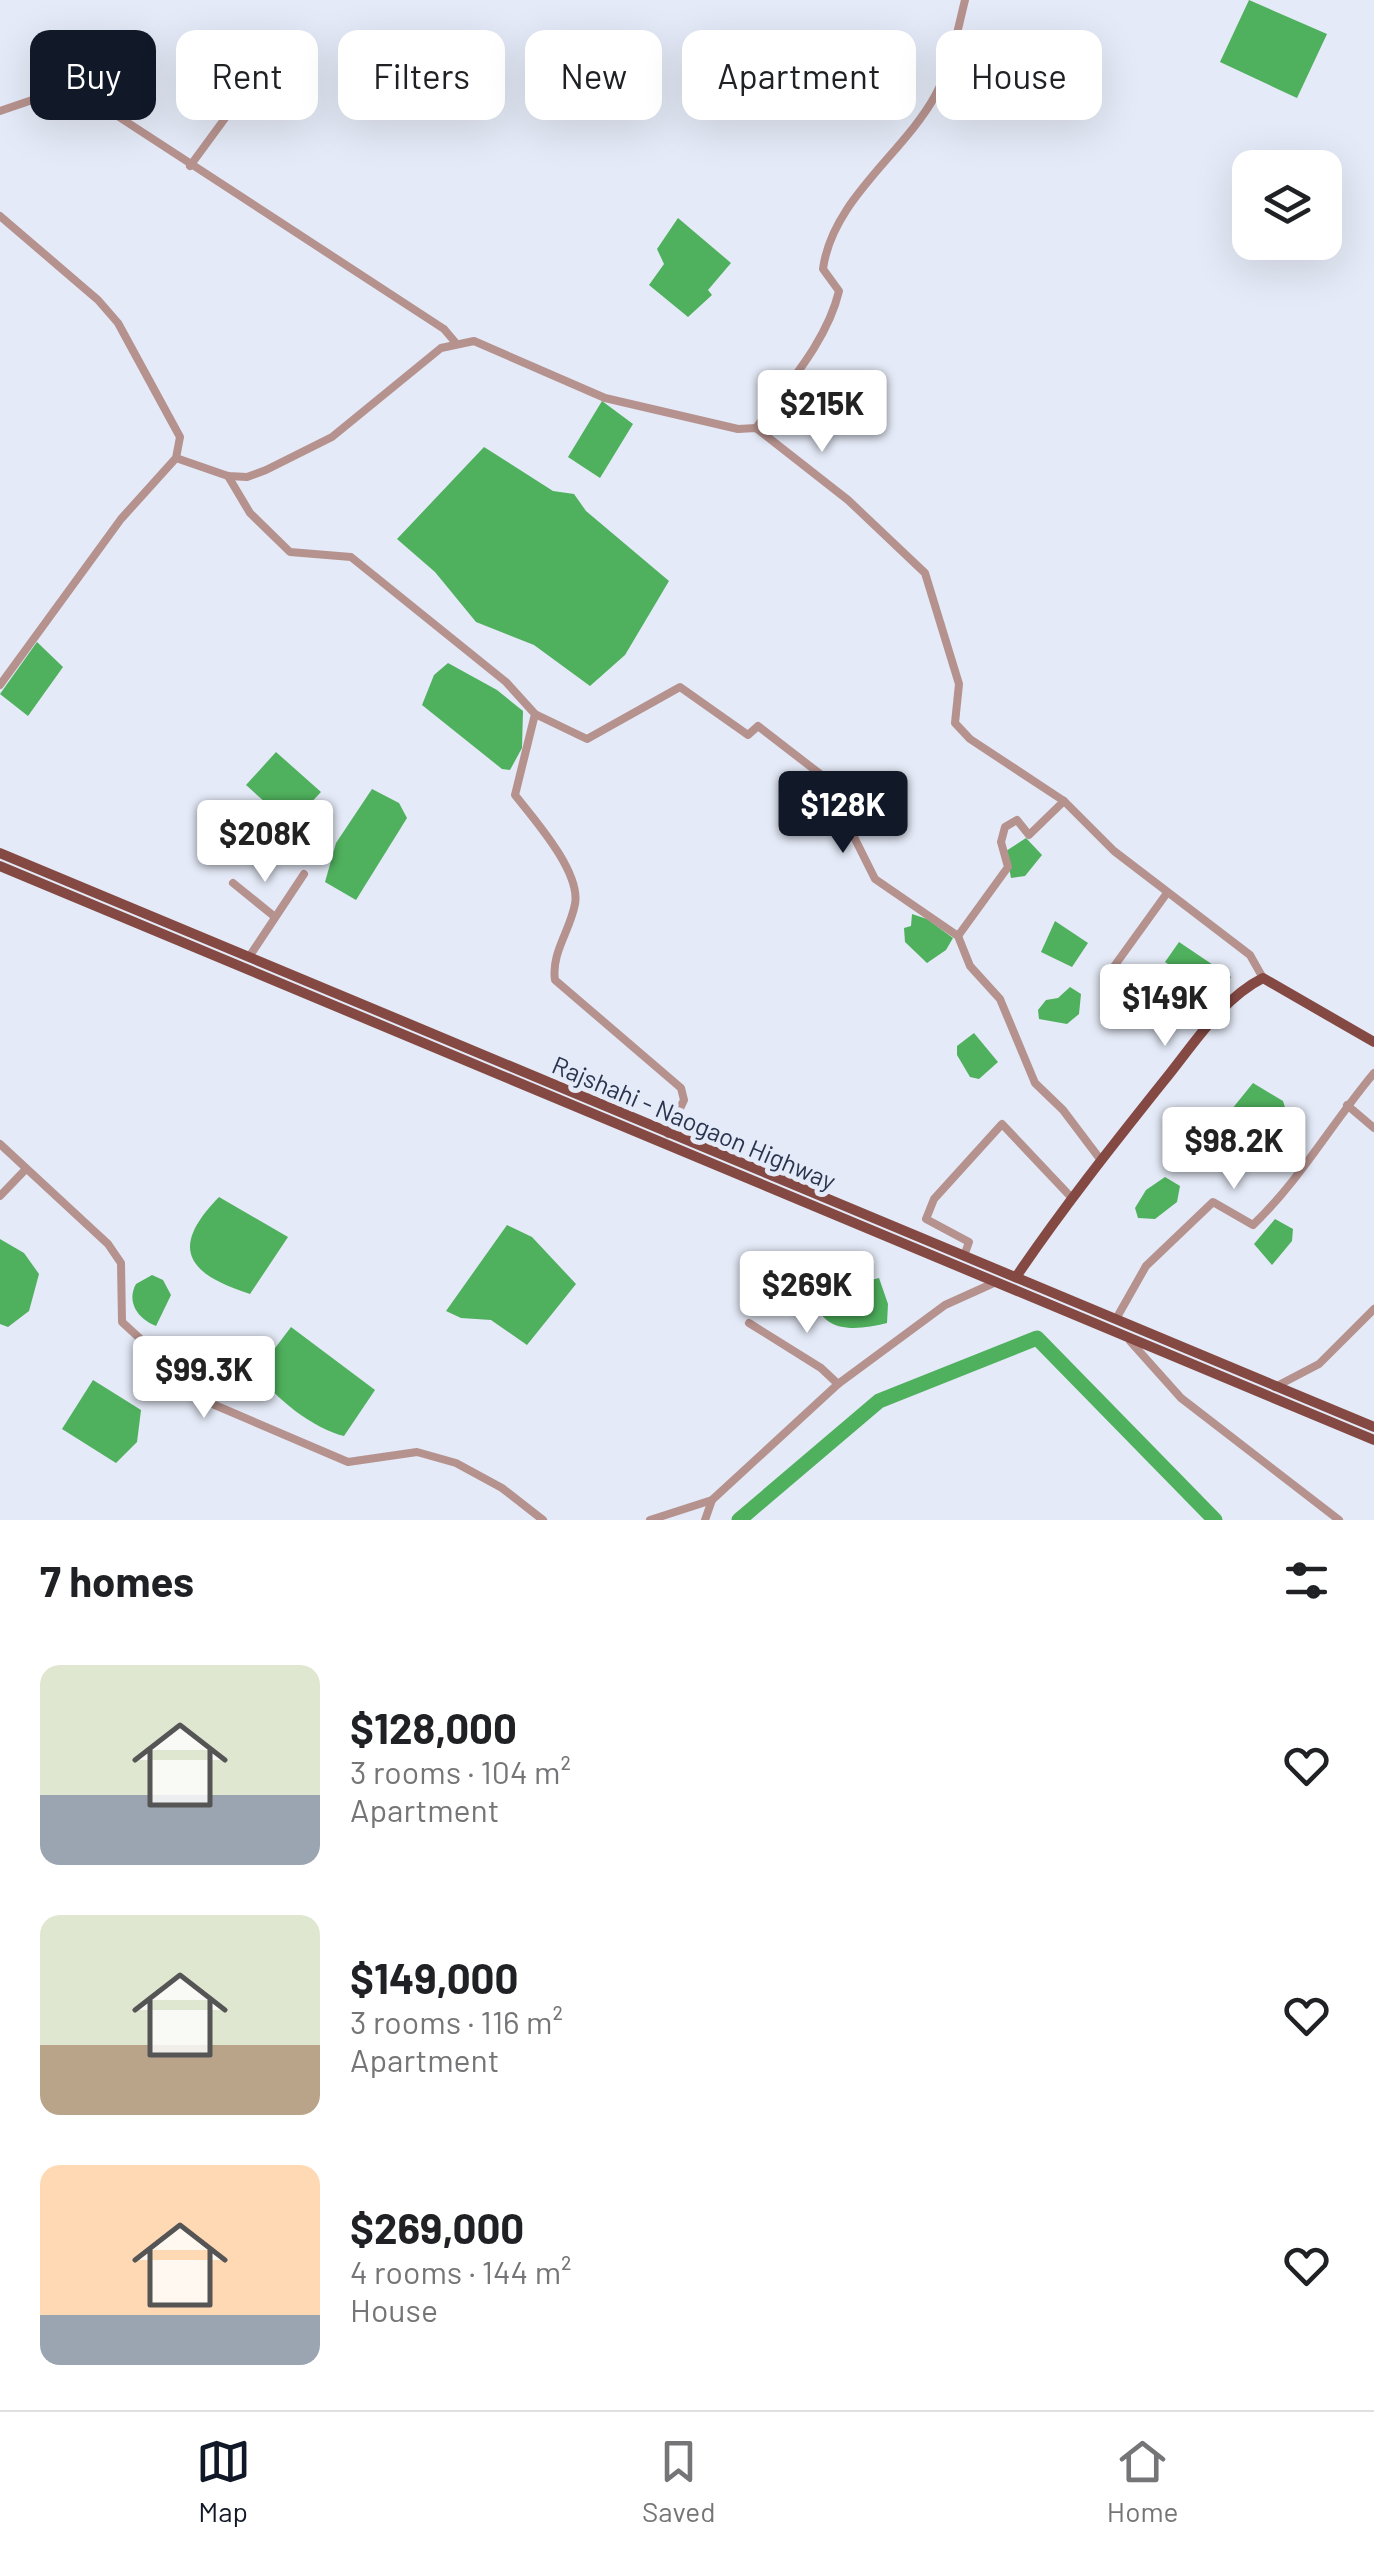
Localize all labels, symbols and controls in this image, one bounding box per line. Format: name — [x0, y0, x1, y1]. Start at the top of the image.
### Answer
chip: Buy — [30, 30, 156, 120]
chip: Rent — [176, 30, 318, 120]
chip: Filters — [338, 30, 505, 120]
chip: New — [525, 30, 662, 120]
chip: Apartment — [682, 30, 916, 120]
chip: House — [936, 30, 1102, 120]
map controls — [1232, 150, 1342, 260]
button: layers — [1232, 150, 1342, 260]
pin: $215K — [752, 370, 892, 455]
text: $215K — [780, 383, 864, 421]
pin: $128K — [773, 771, 913, 856]
text: $128K — [801, 784, 885, 822]
pin: $208K — [195, 800, 335, 885]
text: $208K — [219, 813, 311, 851]
pin: $149K — [1095, 964, 1235, 1049]
text: $149K — [1122, 977, 1208, 1015]
street label: Rajshahi - Naogaon Highway — [548, 1049, 841, 1195]
pin: $98.2K — [1153, 1107, 1315, 1192]
text: $98.2K — [1184, 1120, 1284, 1158]
pin: $269K — [737, 1251, 877, 1336]
text: $269K — [762, 1264, 852, 1302]
pin: $99.3K — [123, 1336, 285, 1421]
text: $99.3K — [155, 1349, 253, 1387]
icon: filters — [1279, 1553, 1334, 1608]
text: 7 homes — [40, 1555, 194, 1605]
text: $128,000 — [350, 1702, 517, 1752]
icon: home — [120, 1705, 240, 1825]
icon: heart — [1279, 1738, 1334, 1793]
text: 3 rooms · 104 m² — [350, 1752, 571, 1790]
text: Apartment — [350, 1790, 499, 1828]
text: $149,000 — [350, 1952, 518, 2002]
icon: home — [120, 1955, 240, 2075]
icon: heart — [1279, 1988, 1334, 2043]
text: 3 rooms · 116 m² — [350, 2002, 563, 2040]
text: Apartment — [350, 2040, 499, 2078]
text: $269,000 — [350, 2202, 524, 2252]
icon: home — [120, 2205, 240, 2325]
icon: heart — [1279, 2238, 1334, 2293]
text: 4 rooms · 144 m² — [350, 2252, 572, 2290]
text: House — [350, 2290, 438, 2328]
tab: Map — [196, 2434, 251, 2528]
tab: Saved — [642, 2434, 716, 2528]
tab: Home — [1107, 2434, 1178, 2528]

